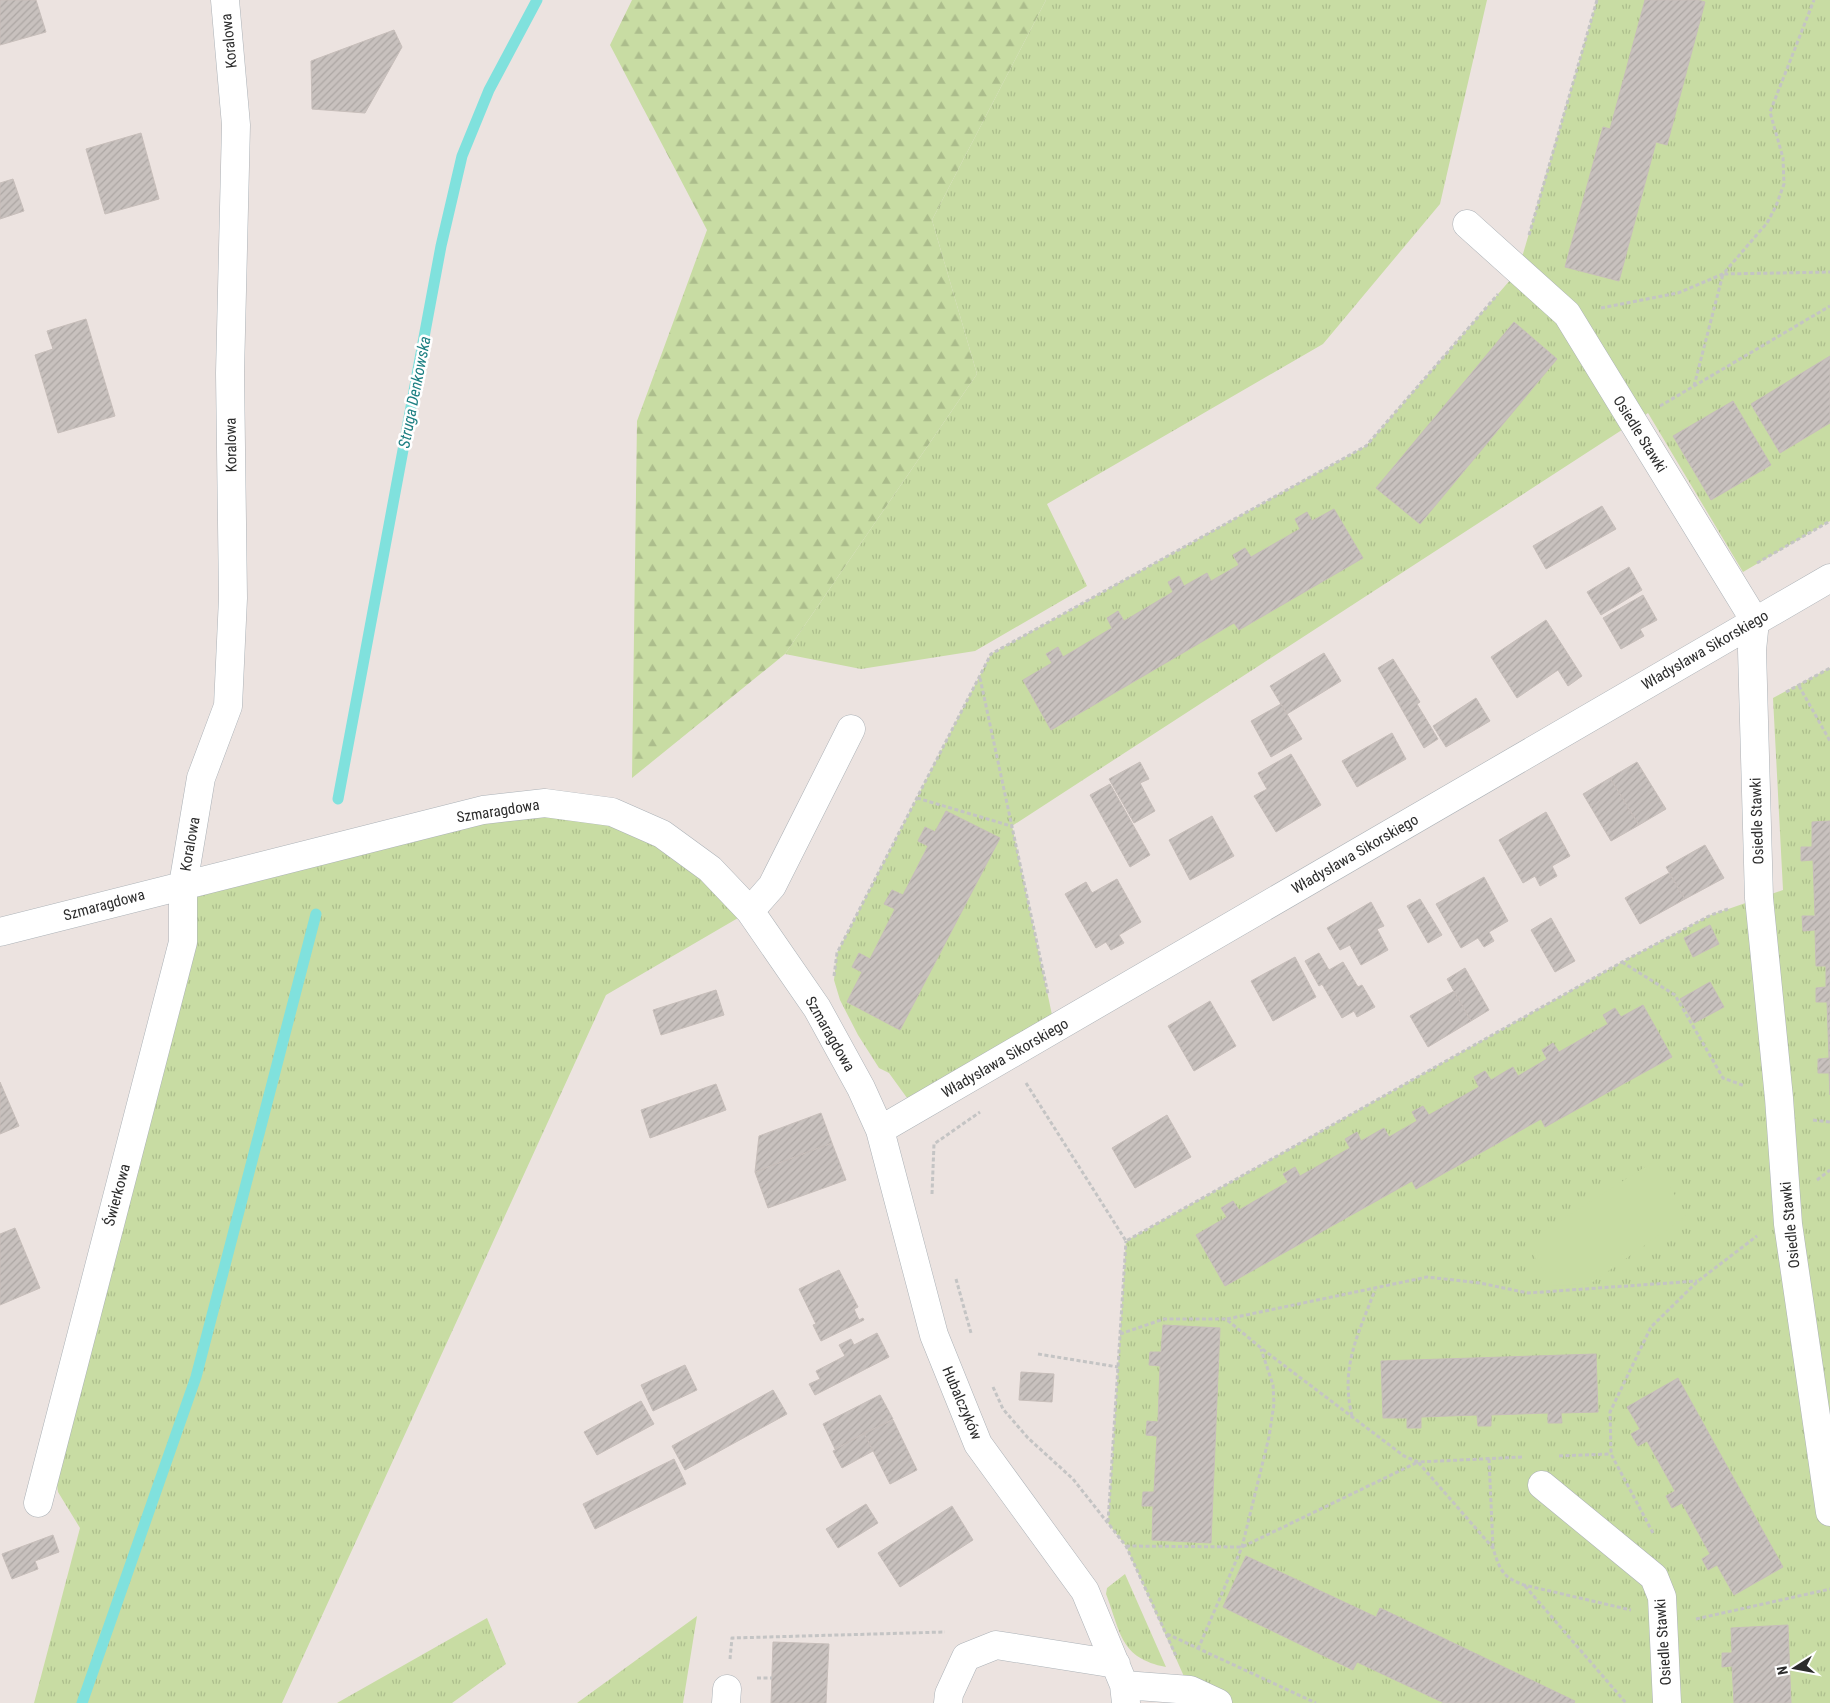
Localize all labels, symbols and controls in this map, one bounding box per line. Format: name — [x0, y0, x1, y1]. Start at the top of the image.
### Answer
street label: Koralowa — [217, 13, 241, 69]
water label: Struga Denkowska — [394, 335, 435, 450]
street label: Osiedle Stawki — [1609, 392, 1671, 476]
street label: Koralowa — [222, 417, 240, 473]
street label: Władysława Sikorskiego — [1638, 606, 1772, 694]
street label: Osiedle Stawki — [1746, 777, 1768, 865]
street label: Szmaragdowa — [455, 796, 541, 826]
street label: Władysława Sikorskiego — [1288, 810, 1422, 898]
street label: Koralowa — [176, 815, 204, 873]
street label: Szmaragdowa — [61, 885, 147, 925]
street label: Szmaragdowa — [801, 993, 859, 1075]
street label: Władysława Sikorskiego — [938, 1014, 1072, 1102]
street label: Świerkowa — [100, 1162, 134, 1228]
street label: Osiedle Stawki — [1776, 1181, 1804, 1269]
street label: Hubalczyków — [938, 1363, 986, 1443]
street label: Osiedle Stawki — [1651, 1598, 1675, 1686]
north arrow — [1770, 1643, 1820, 1693]
text: N — [1774, 1665, 1791, 1676]

